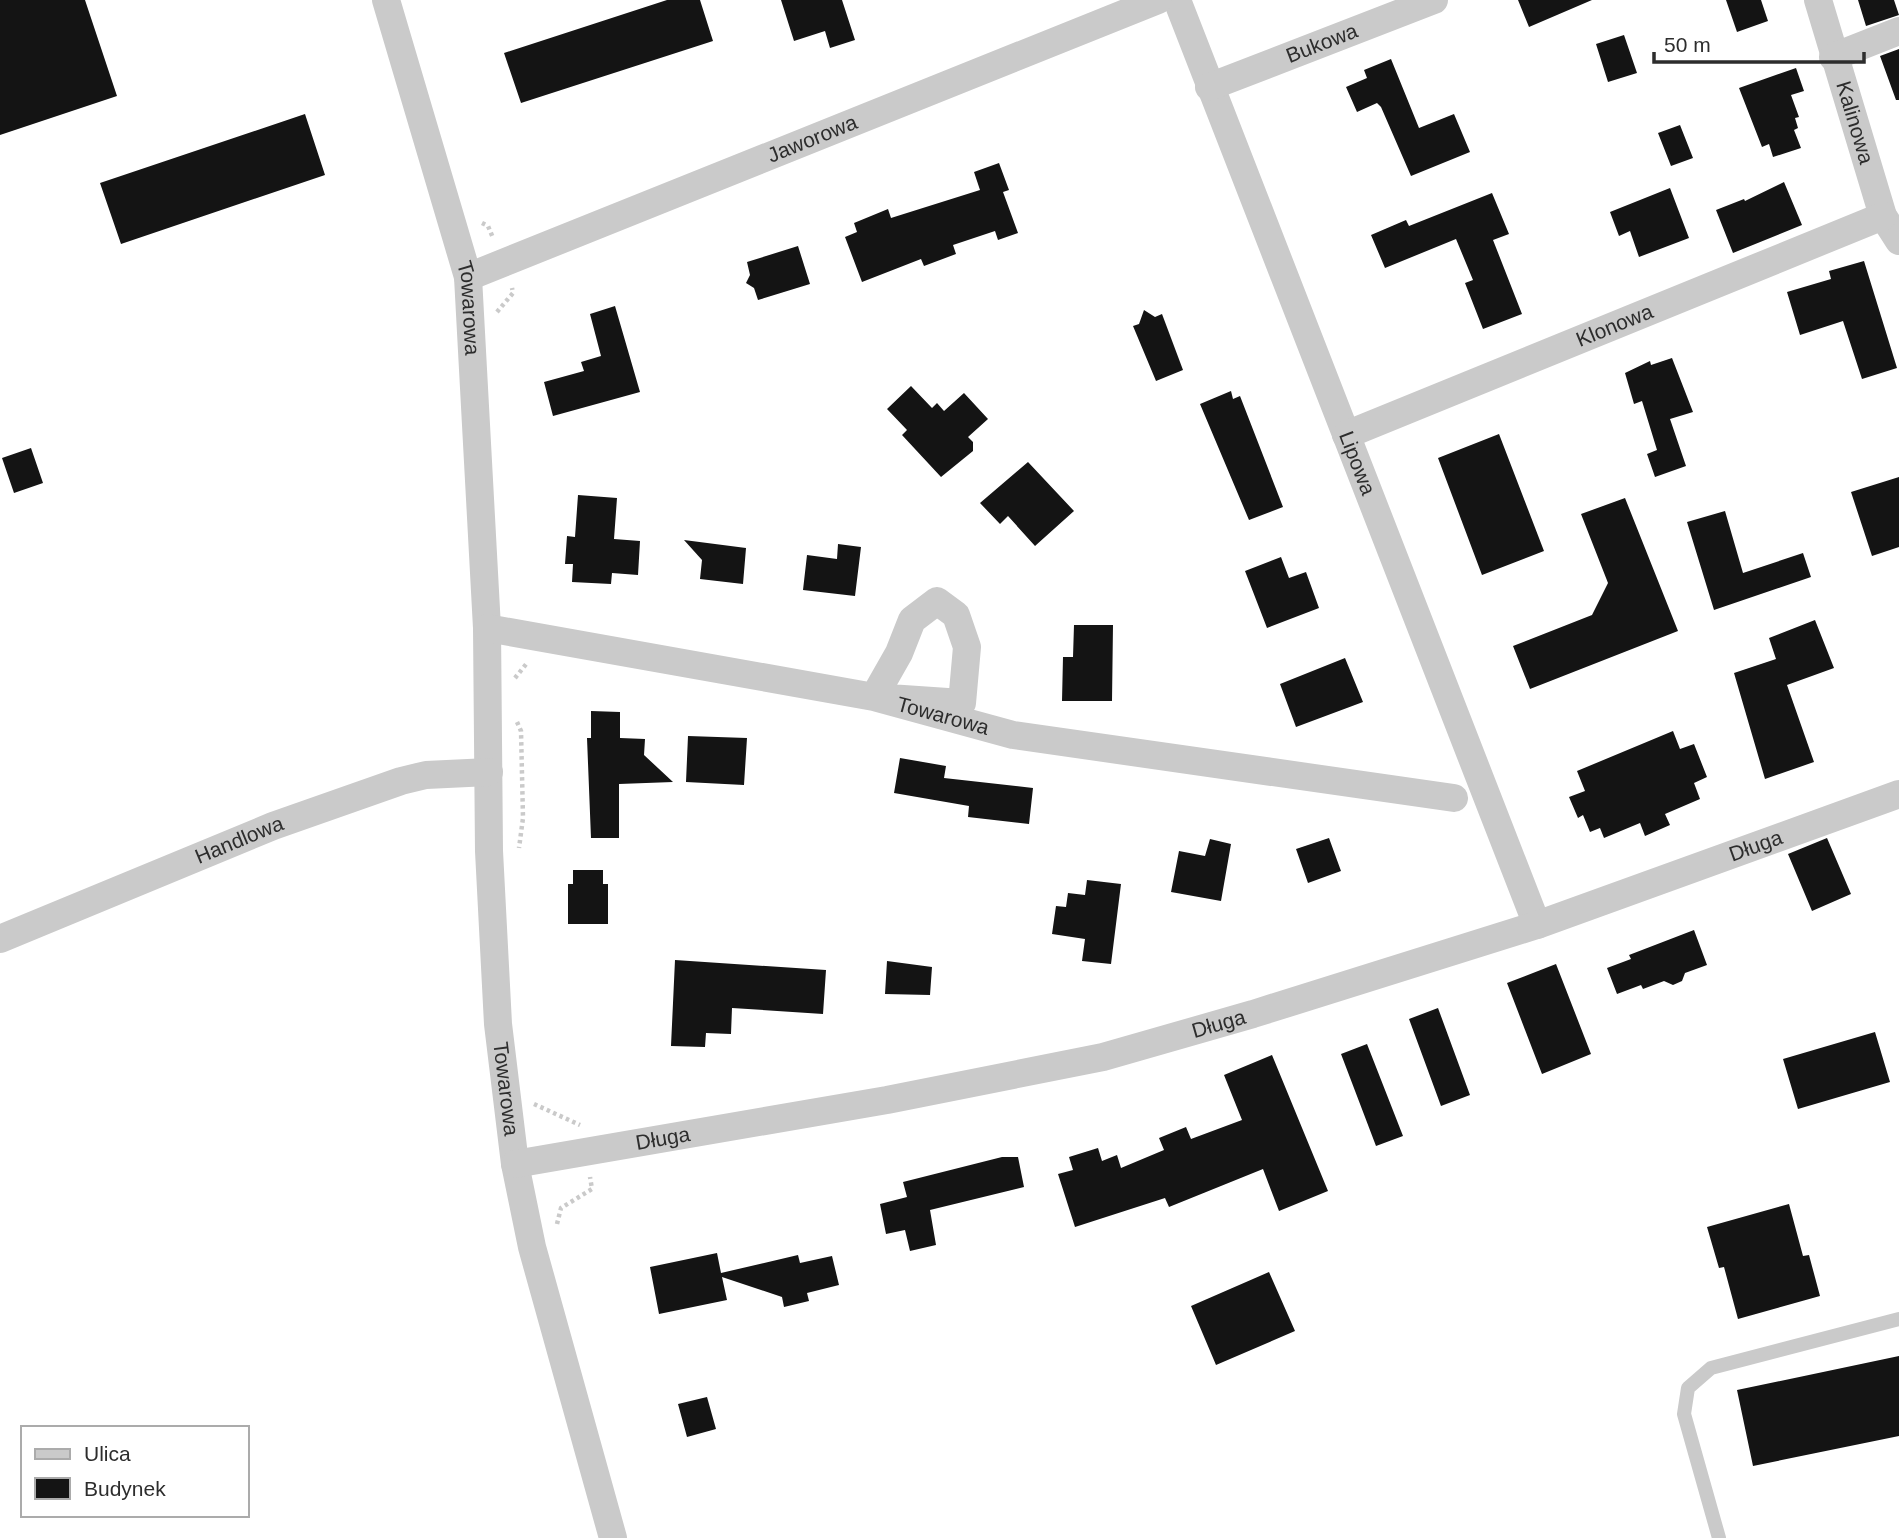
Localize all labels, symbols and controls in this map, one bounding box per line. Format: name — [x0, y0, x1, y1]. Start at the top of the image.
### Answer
street label: Bukowa — [1283, 19, 1361, 67]
scale bar — [1654, 21, 1864, 65]
text: 50 m — [1664, 33, 1711, 56]
street label: Kalinowa — [1832, 78, 1879, 167]
street label: Jaworowa — [764, 110, 861, 167]
street label: Towarowa — [453, 258, 484, 356]
street label: Klonowa — [1573, 299, 1656, 351]
street label: Lipowa — [1335, 428, 1381, 498]
street label: Towarowa — [894, 692, 992, 739]
street label: Handlowa — [192, 811, 287, 868]
street label: Długa — [1726, 825, 1786, 866]
street label: Długa — [1189, 1005, 1248, 1042]
street label: Towarowa — [489, 1040, 524, 1137]
street label: Długa — [634, 1122, 692, 1154]
legend — [21, 1426, 248, 1517]
text: Ulica — [84, 1442, 131, 1465]
text: Budynek — [84, 1477, 166, 1500]

